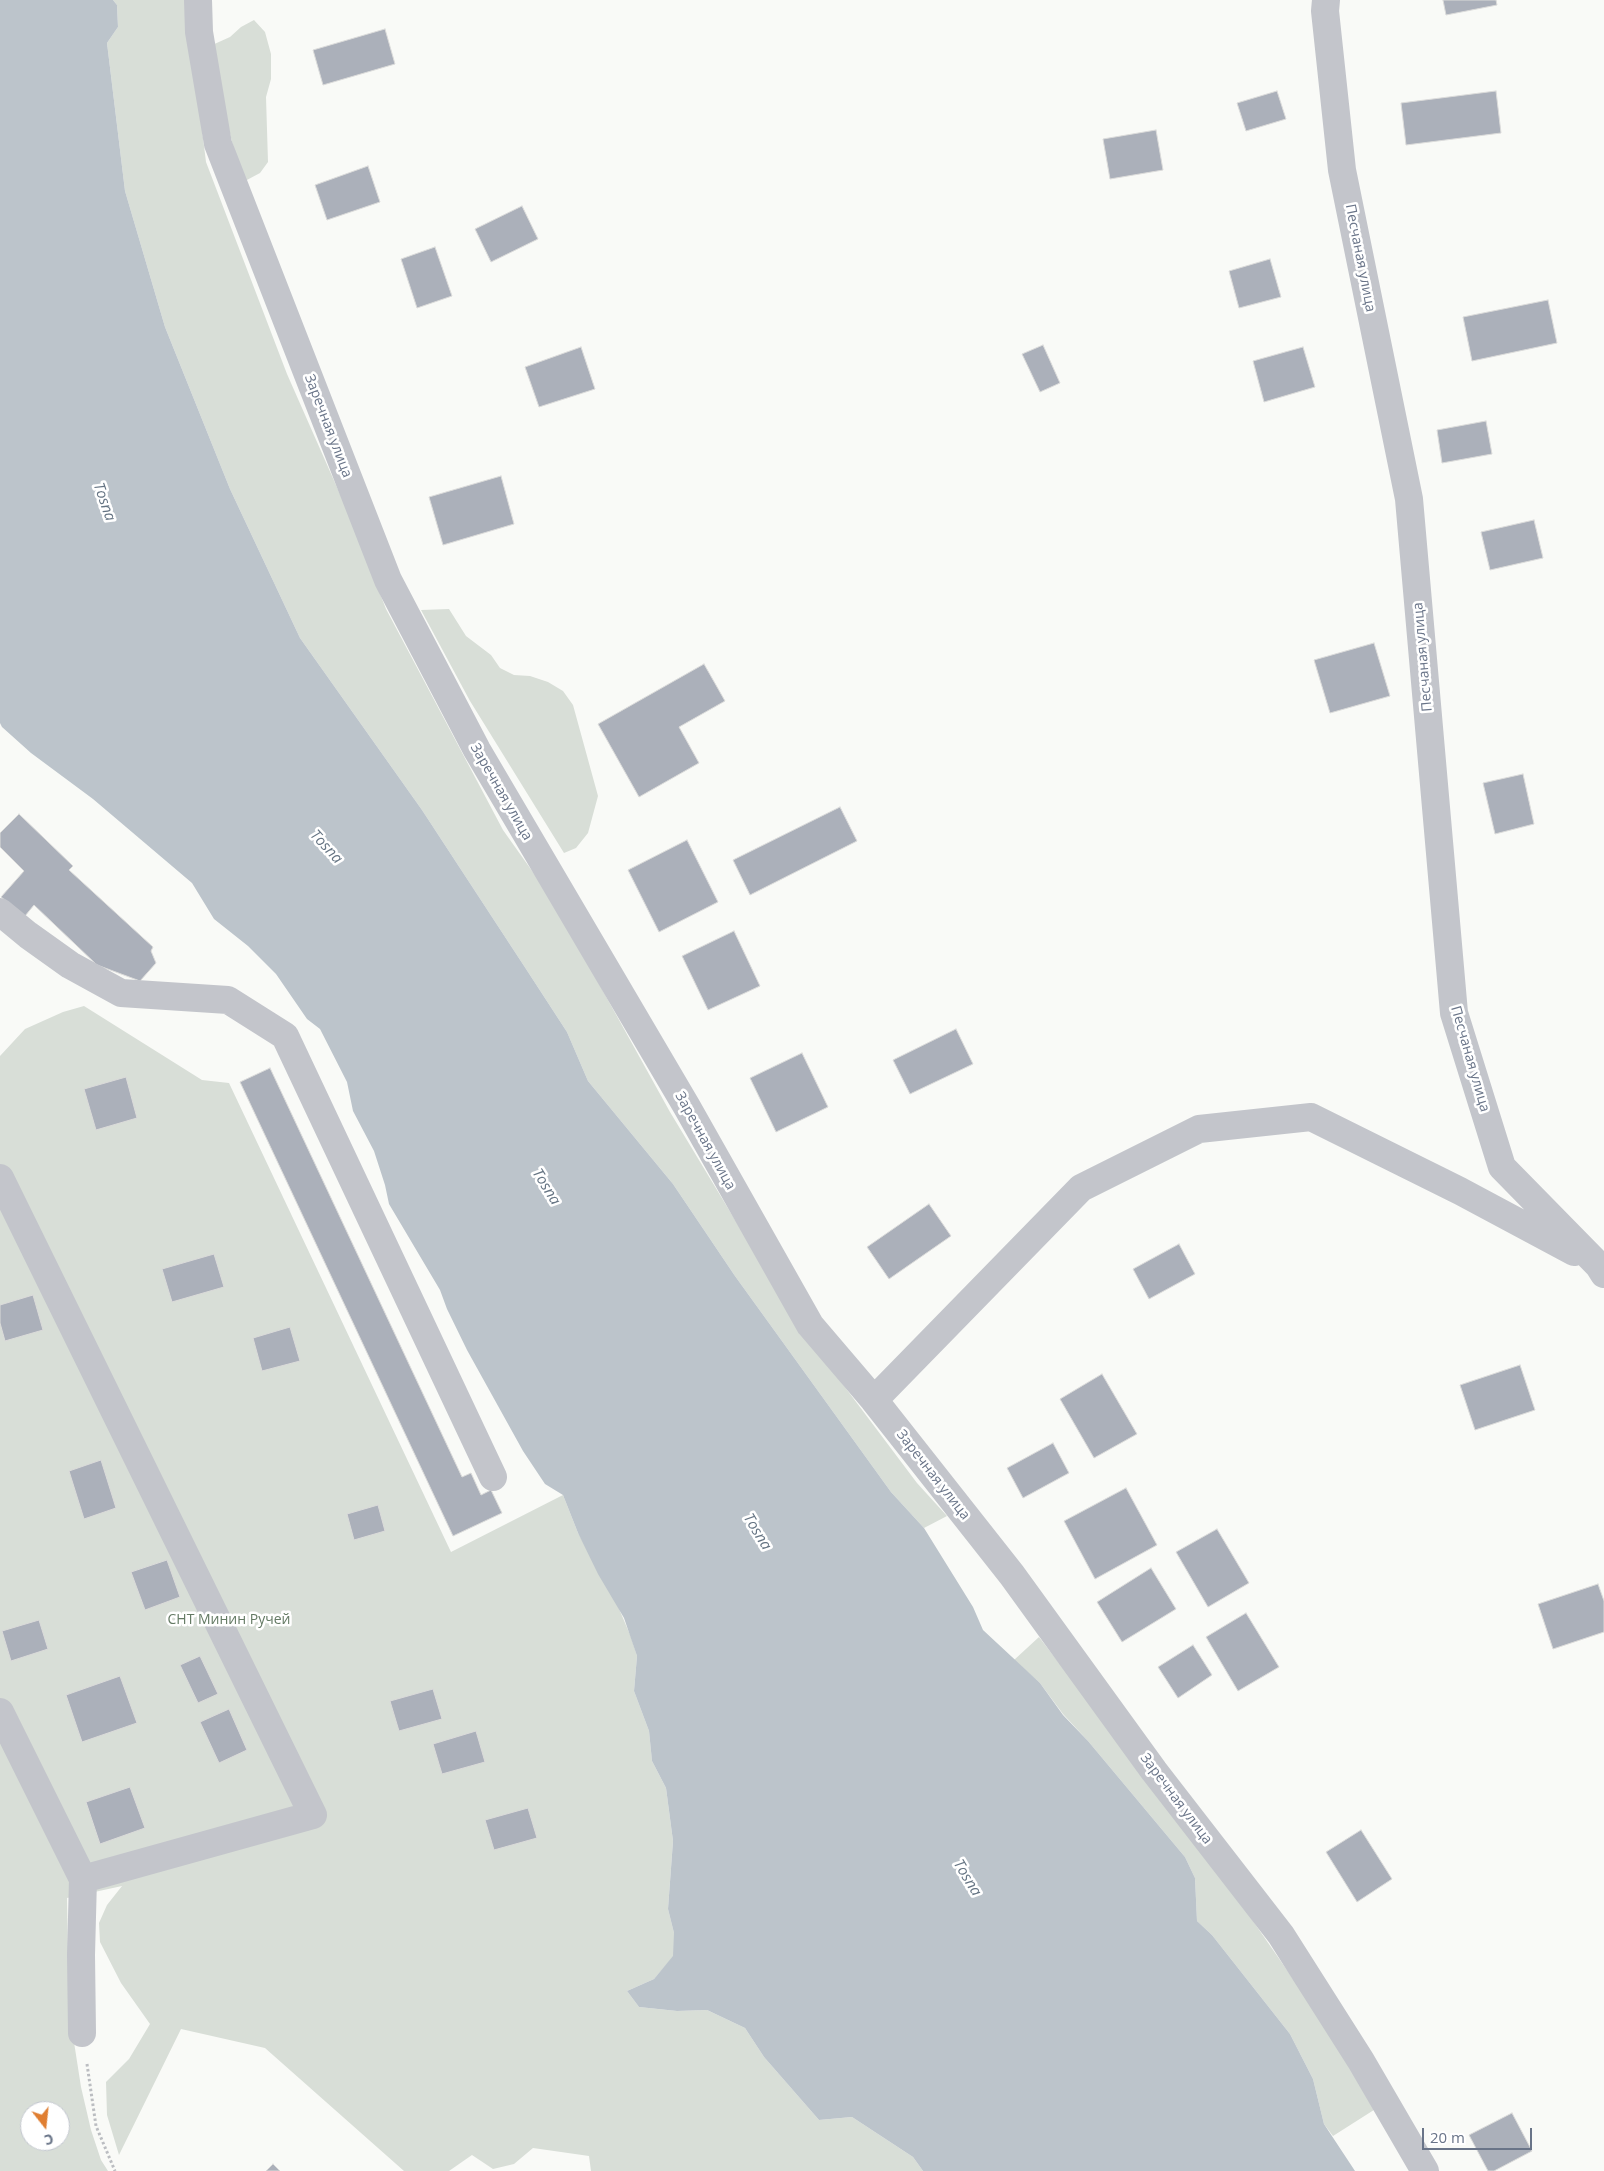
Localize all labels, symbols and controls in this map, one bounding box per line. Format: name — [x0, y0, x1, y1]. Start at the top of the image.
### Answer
street label: Песчаная улица — [1341, 203, 1379, 313]
street label: Заречная улица — [301, 372, 355, 480]
water label: Tosna — [89, 480, 119, 524]
street label: Песчаная улица — [1410, 602, 1436, 712]
street label: Заречная улица — [466, 740, 536, 844]
water label: Tosna — [306, 826, 346, 868]
street label: Песчаная улица — [1447, 1004, 1493, 1114]
street label: Заречная улица — [671, 1089, 739, 1193]
water label: Tosna — [528, 1165, 564, 1209]
street label: Заречная улица — [893, 1427, 973, 1523]
water label: Tosna — [739, 1510, 775, 1554]
park label: СНТ Минин Ручей — [168, 1612, 290, 1628]
street label: Заречная улица — [1136, 1750, 1216, 1848]
water label: Tosna — [949, 1856, 985, 1900]
north arrow — [20, 2101, 70, 2151]
scale bar — [1424, 2118, 1534, 2150]
text: 20 m — [1430, 2127, 1465, 2147]
text: С — [42, 2130, 56, 2150]

